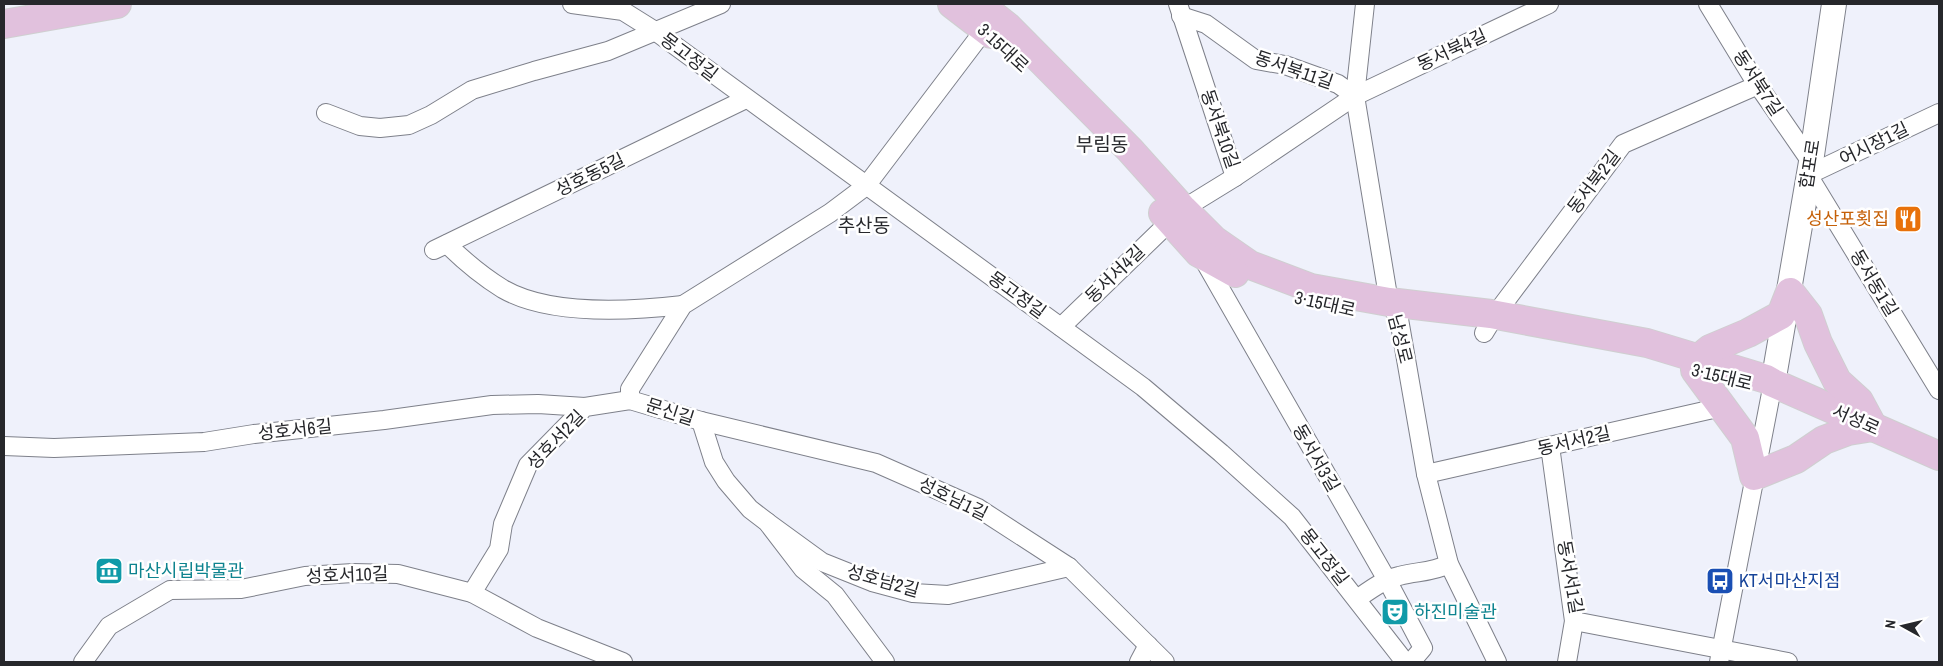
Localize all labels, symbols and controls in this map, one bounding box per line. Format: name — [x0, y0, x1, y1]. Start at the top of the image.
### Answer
street label: 3·15대로 — [972, 17, 1034, 78]
street label: 동서북4길 — [1413, 22, 1491, 77]
street label: 몽고정길 — [655, 27, 723, 87]
street label: 동서북11길 — [1252, 44, 1337, 95]
street label: 동서북7길 — [1728, 45, 1789, 121]
street label: 동서북10길 — [1195, 86, 1246, 172]
street label: 어시장1길 — [1835, 116, 1913, 171]
district label: 부림동 — [1076, 131, 1128, 157]
street label: 합포로 — [1793, 137, 1826, 190]
street label: 동서북2길 — [1561, 144, 1626, 219]
street label: 성호동5길 — [551, 147, 629, 202]
restaurant icon: 성산포횟집 — [1893, 204, 1923, 234]
place label: 성산포횟집 — [1806, 206, 1889, 231]
district label: 추산동 — [838, 212, 890, 238]
street label: 동서서4길 — [1079, 239, 1150, 308]
street label: 동서동1길 — [1845, 244, 1904, 321]
street label: 몽고정길 — [983, 265, 1051, 324]
street label: 3·15대로 — [1292, 284, 1358, 323]
street label: 남성로 — [1382, 312, 1419, 366]
street label: 3·15대로 — [1689, 357, 1755, 396]
street label: 문신길 — [643, 392, 698, 431]
street label: 서성로 — [1828, 398, 1884, 441]
street label: 성호서2길 — [521, 404, 590, 475]
street label: 성호서6길 — [257, 413, 333, 446]
street label: 동서서3길 — [1287, 419, 1346, 496]
street label: 동서서2길 — [1535, 420, 1613, 461]
street label: 성호남1길 — [914, 471, 992, 526]
street label: 몽고정길 — [1294, 523, 1355, 590]
street label: 동서서1길 — [1552, 538, 1589, 616]
museum icon: 마산시립박물관 — [94, 556, 124, 586]
place label: 마산시립박물관 — [128, 558, 244, 583]
street label: 성호남2길 — [844, 558, 922, 603]
street label: 성호서10길 — [305, 561, 389, 588]
bus stop icon: KT서마산지점 — [1705, 566, 1735, 596]
place label: KT서마산지점 — [1739, 568, 1841, 593]
theatre icon: 하진미술관 — [1380, 597, 1410, 627]
place label: 하진미술관 — [1414, 599, 1497, 624]
north arrow — [1878, 601, 1928, 651]
text: N — [1881, 619, 1900, 630]

